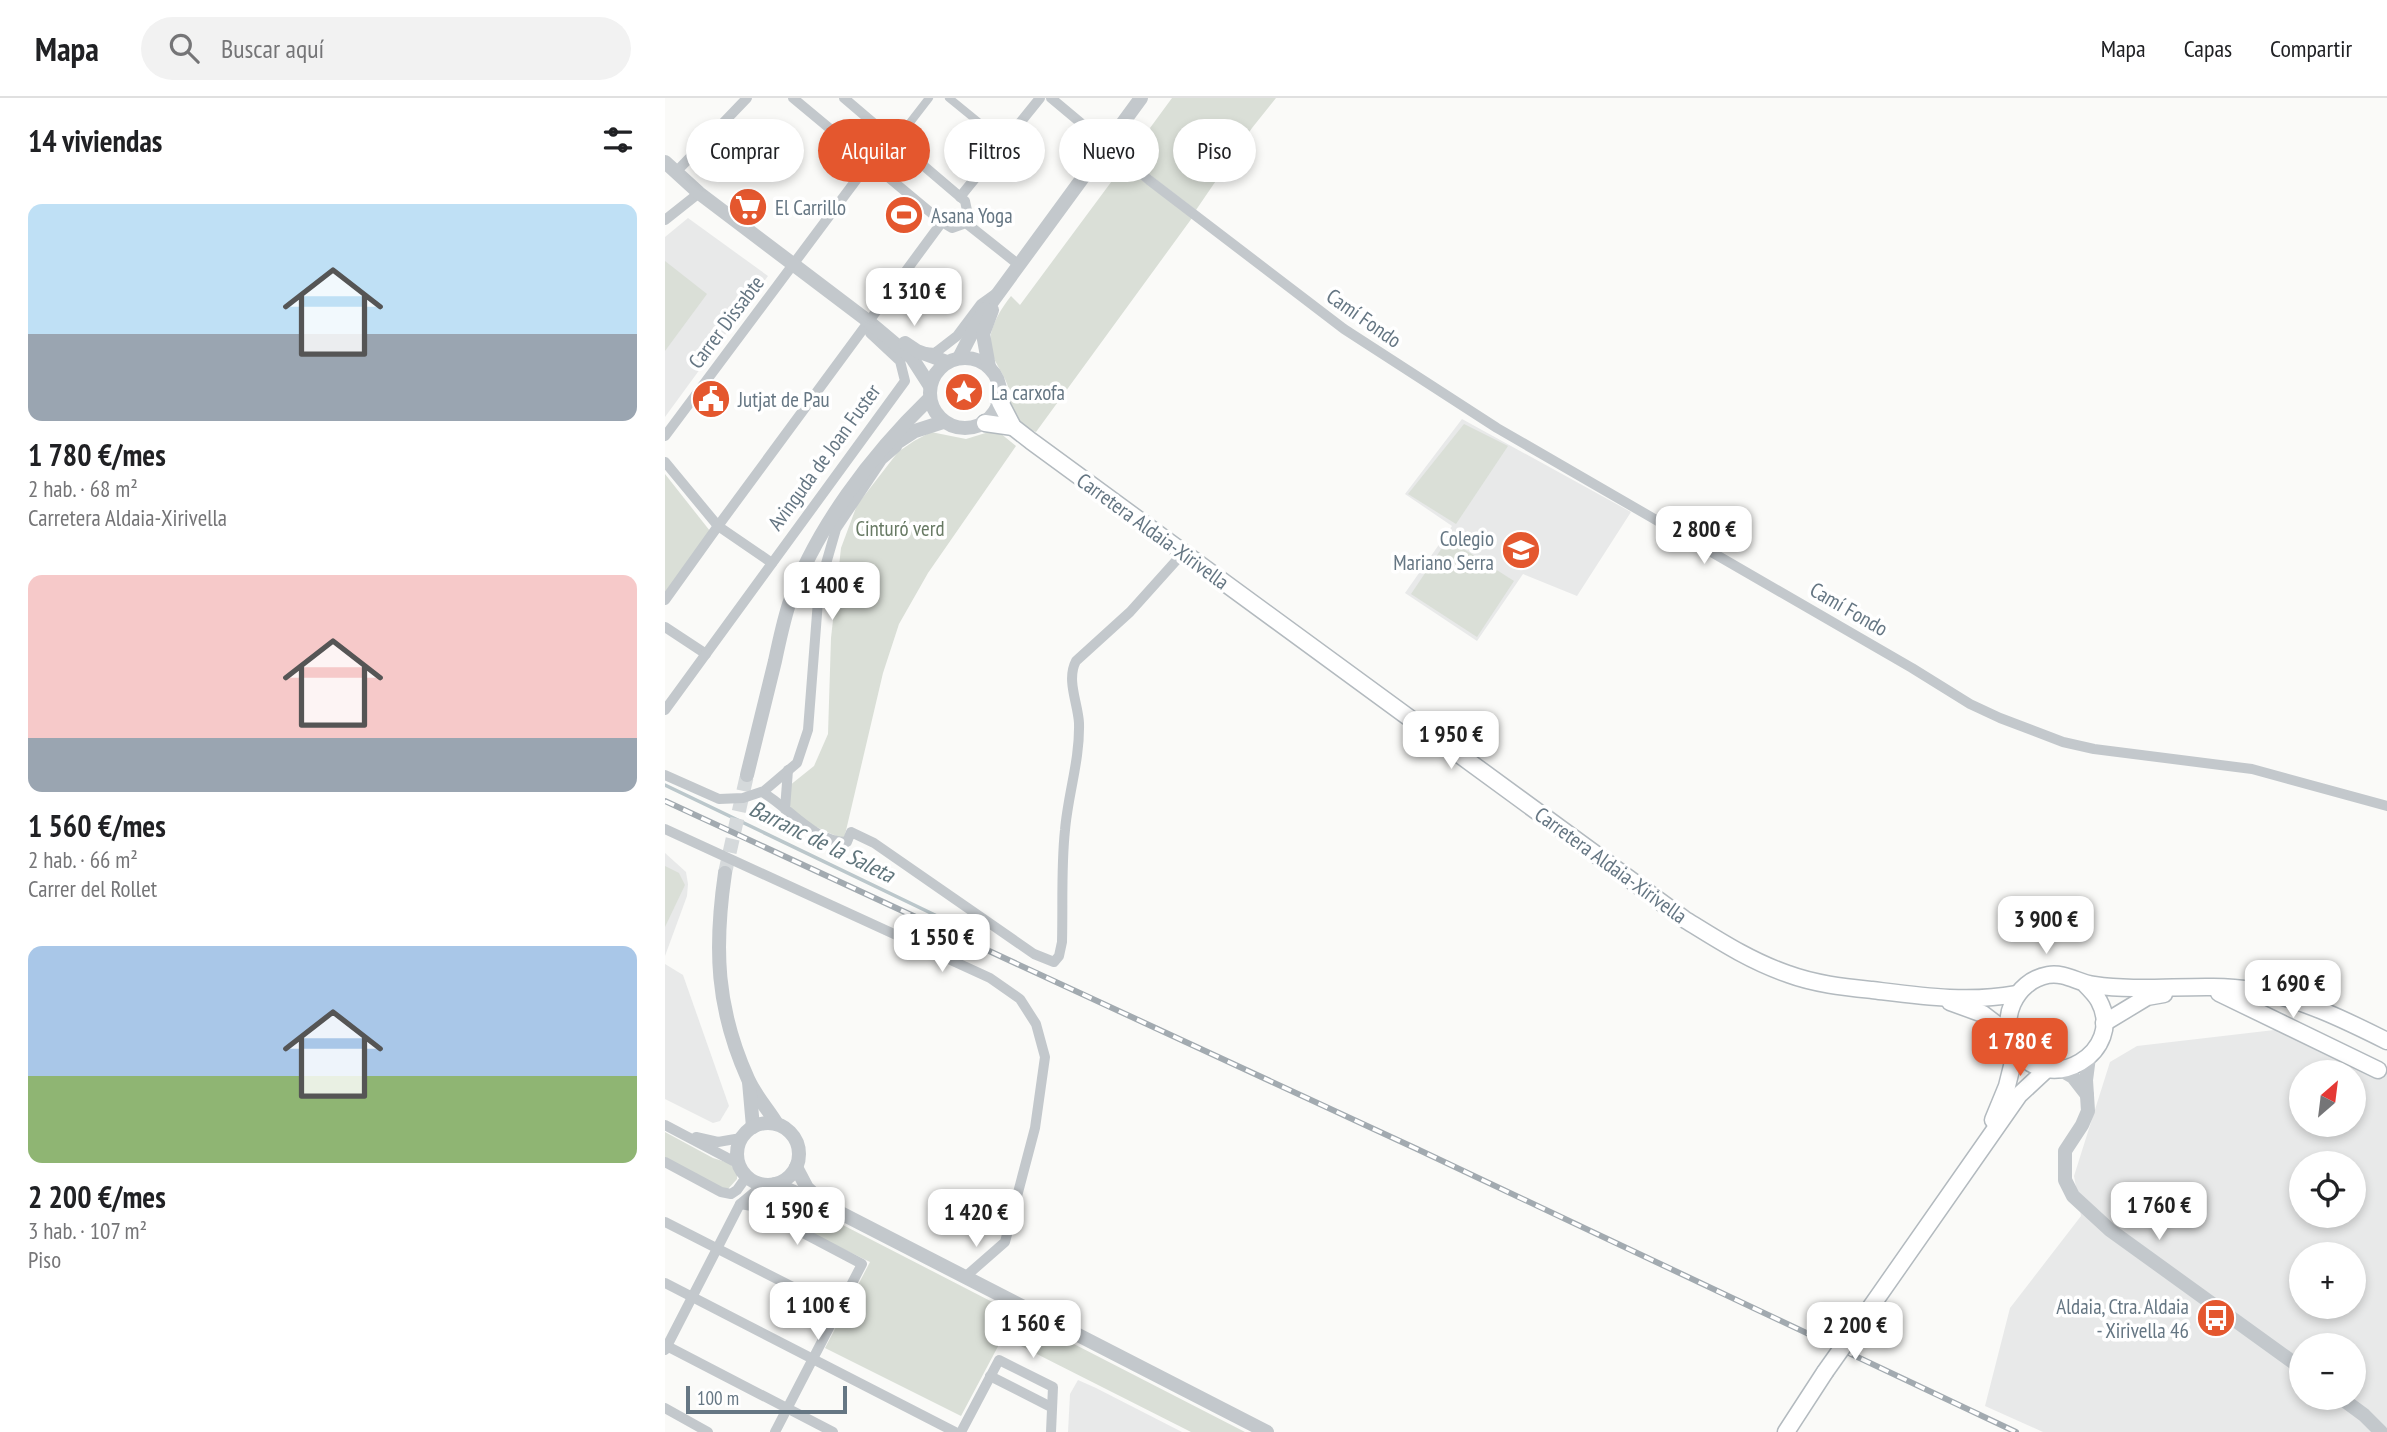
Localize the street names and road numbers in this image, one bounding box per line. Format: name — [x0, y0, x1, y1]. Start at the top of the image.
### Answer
street label: Carrer Dissabte — [682, 270, 770, 374]
street label: Camí Fondo — [1321, 282, 1407, 354]
street label: Avinguda de Joan Fuster — [762, 378, 886, 536]
street label: Carretera Aldaia-Xirivella — [1072, 467, 1234, 595]
street label: Camí Fondo — [1805, 576, 1893, 642]
street label: Carretera Aldaia-Xirivella — [1530, 801, 1692, 929]

